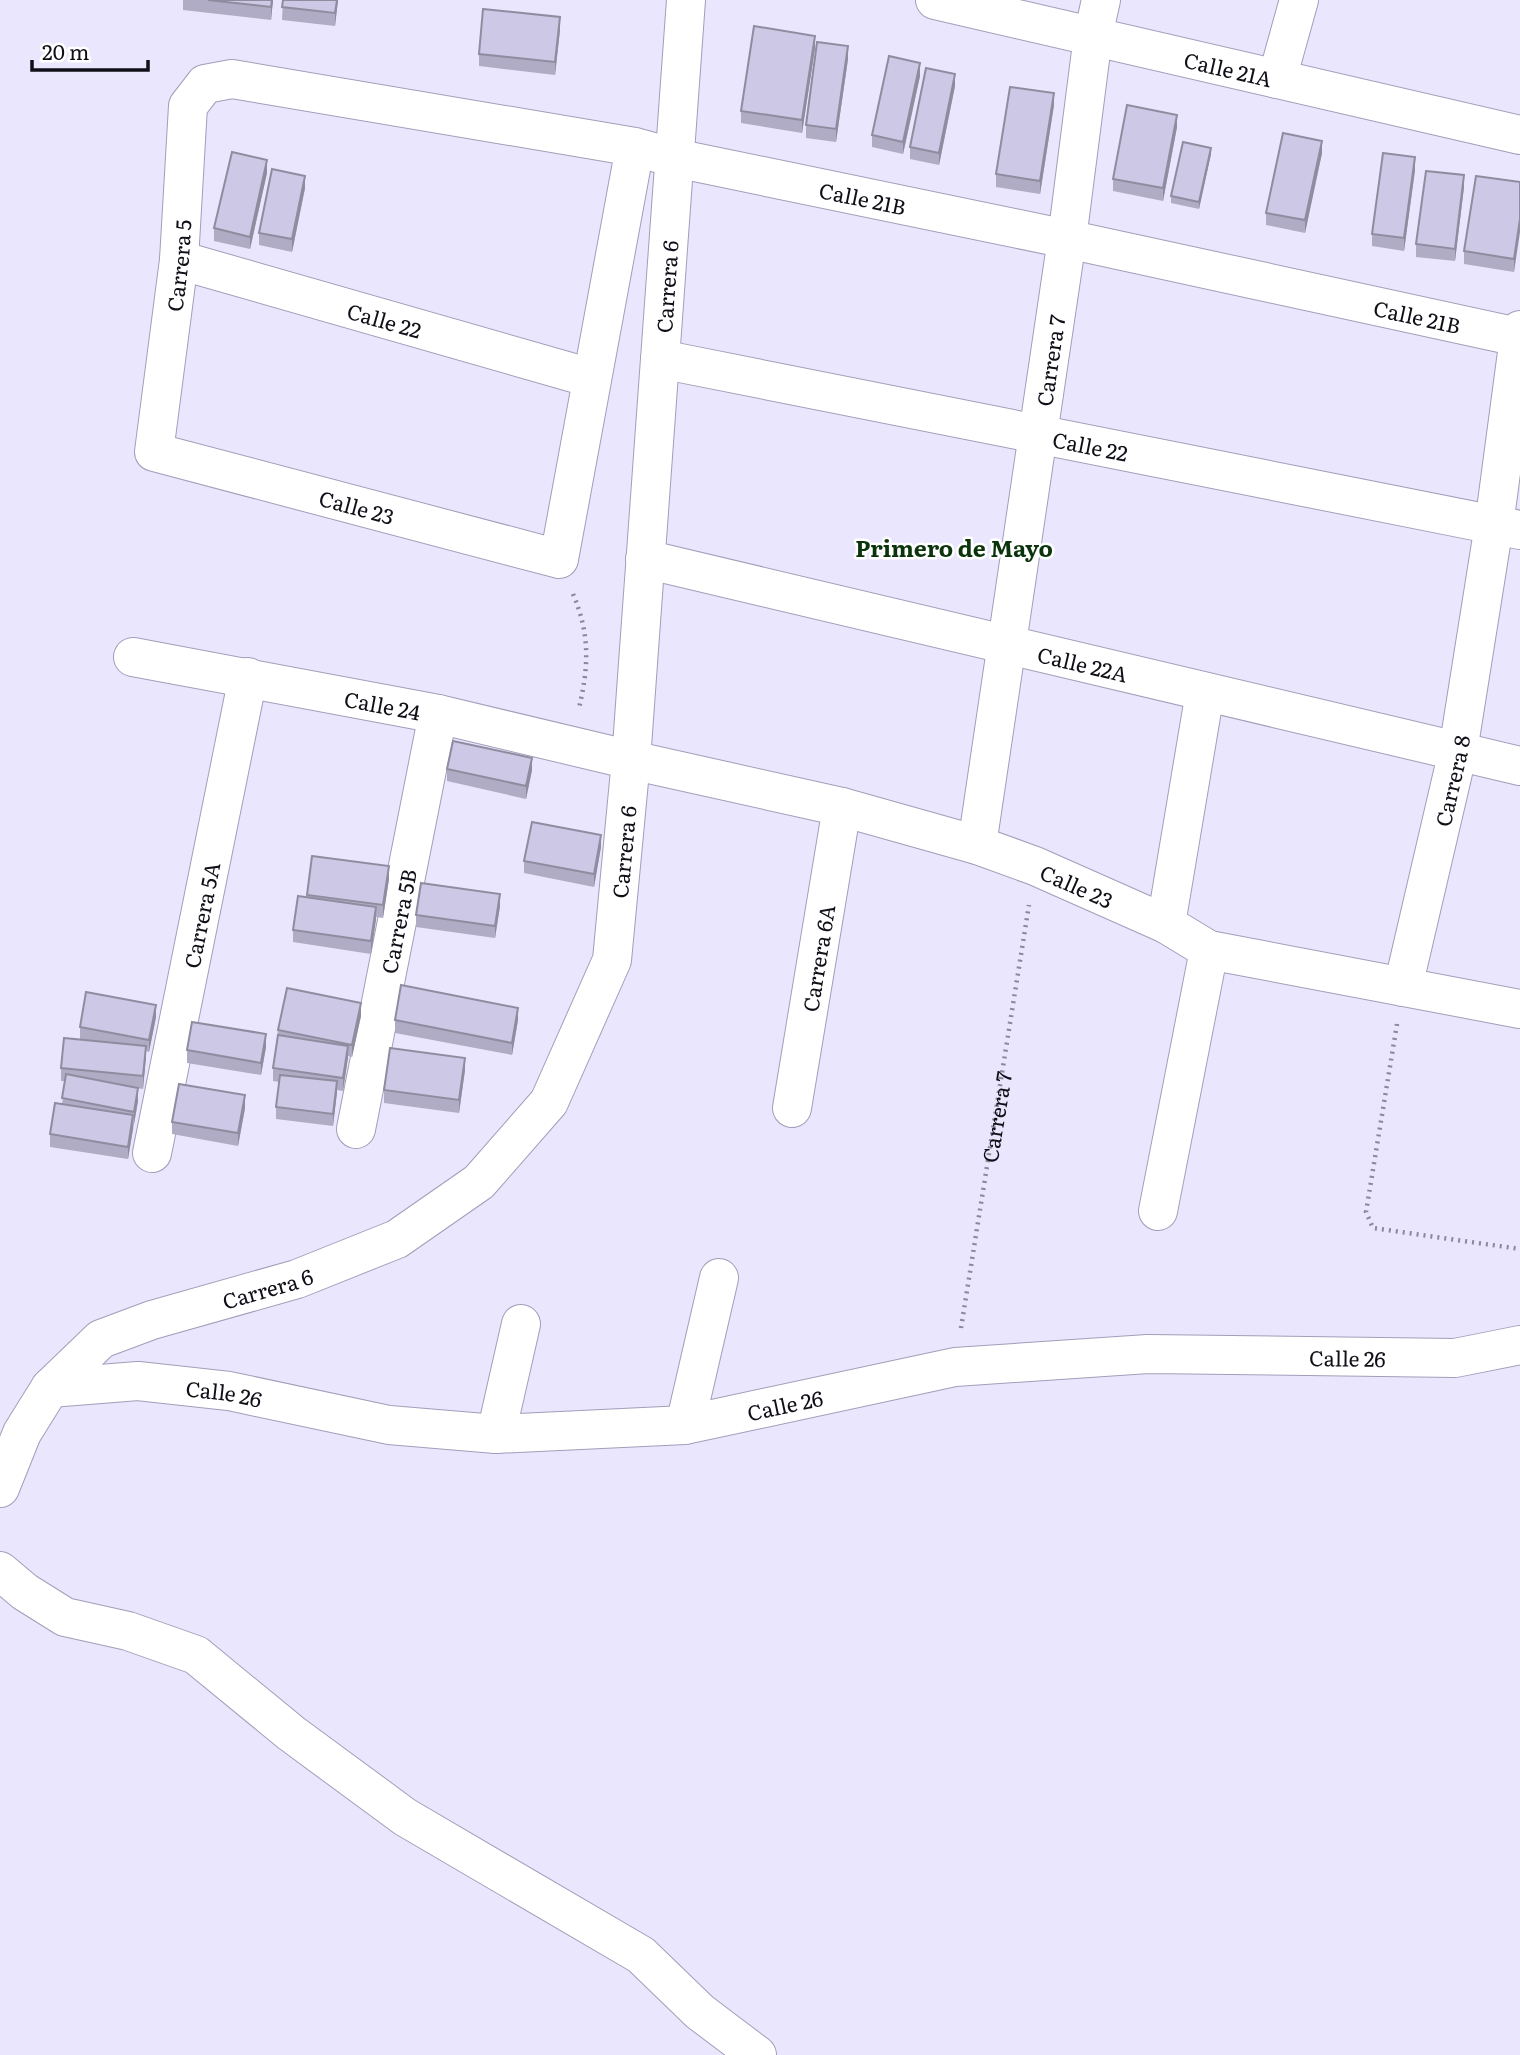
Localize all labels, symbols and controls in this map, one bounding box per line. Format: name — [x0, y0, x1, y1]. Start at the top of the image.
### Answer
scale bar — [32, 28, 147, 72]
text: 20 m — [42, 35, 89, 66]
street label: Calle 21A — [1181, 43, 1276, 93]
street label: Calle 21B — [817, 173, 909, 221]
street label: Carrera 5 — [157, 219, 197, 313]
street label: Carrera 6 — [646, 239, 684, 334]
street label: Calle 21B — [1371, 291, 1464, 340]
street label: Calle 22 — [344, 294, 426, 344]
street label: Carrera 7 — [1027, 312, 1071, 408]
street label: Calle 22 — [1050, 422, 1131, 467]
street label: Calle 23 — [316, 481, 398, 531]
district label: Primero de Mayo — [855, 530, 1053, 564]
street label: Calle 22A — [1035, 637, 1132, 688]
street label: Calle 24 — [342, 681, 424, 726]
street label: Carrera 8 — [1425, 733, 1476, 829]
street label: Carrera 6 — [602, 804, 642, 899]
street label: Calle 23 — [1036, 855, 1119, 914]
street label: Carrera 5A — [174, 858, 226, 971]
street label: Carrera 5B — [372, 866, 423, 976]
street label: Carrera 6A — [793, 902, 841, 1014]
street label: Carrera 7 — [972, 1068, 1018, 1165]
street label: Carrera 6 — [218, 1259, 317, 1315]
street label: Calle 26 — [1309, 1341, 1386, 1373]
street label: Calle 26 — [184, 1371, 265, 1413]
street label: Calle 26 — [744, 1380, 826, 1427]

